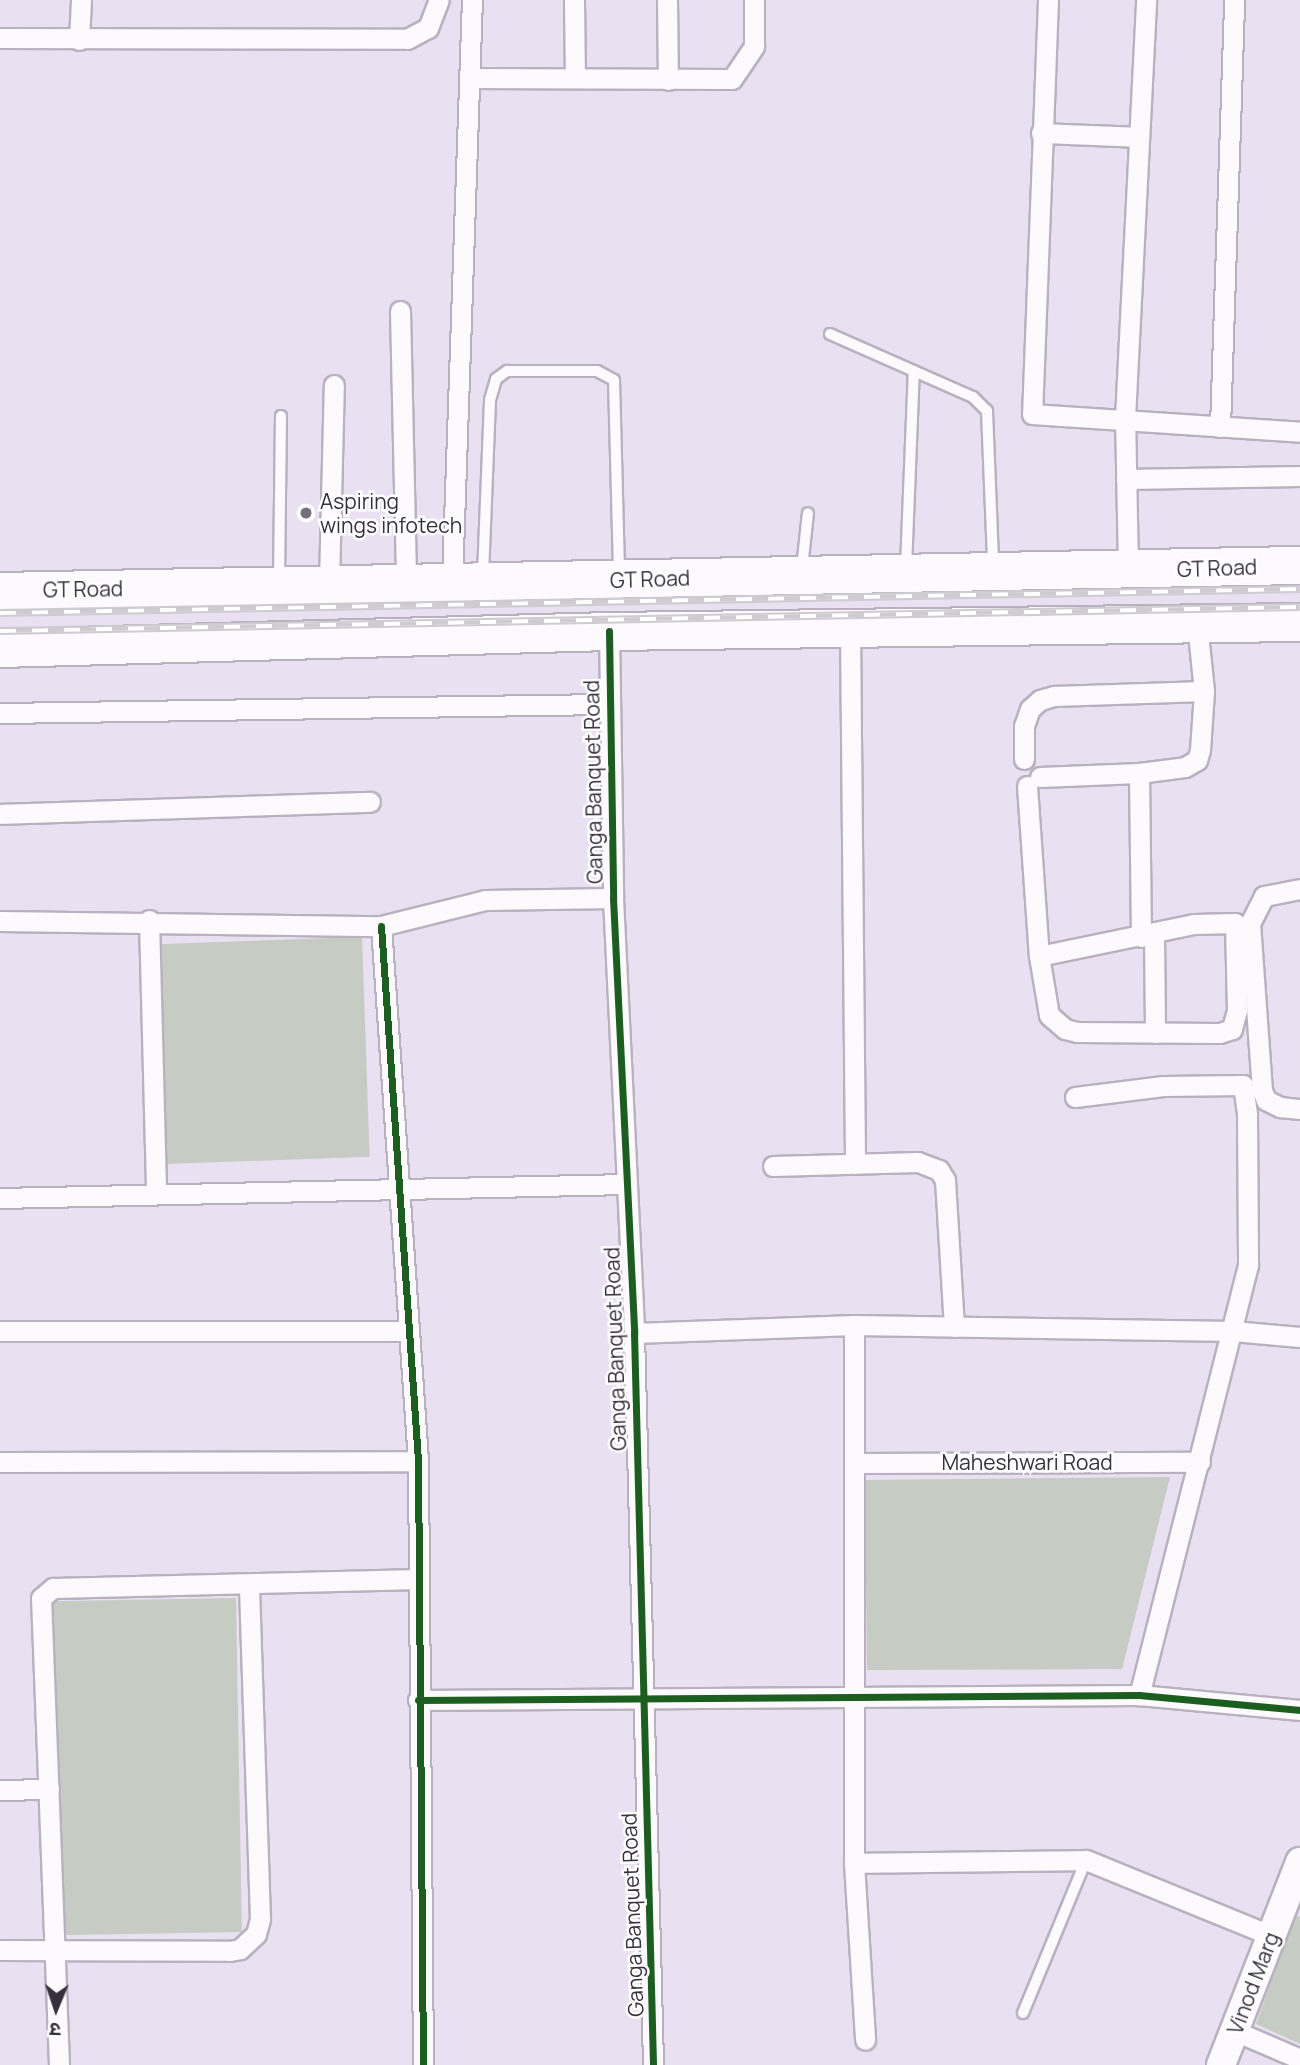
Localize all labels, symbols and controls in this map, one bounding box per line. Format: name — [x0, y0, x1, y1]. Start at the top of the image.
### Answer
place label: Aspiring wings infotech — [320, 488, 462, 538]
marker: Aspiring wings infotech — [298, 505, 314, 521]
street label: GT Road — [1176, 554, 1258, 582]
street label: GT Road — [609, 565, 691, 593]
street label: GT Road — [42, 576, 124, 602]
street label: Ganga Banquet Road — [579, 680, 607, 884]
street label: Ganga Banquet Road — [599, 1247, 631, 1451]
street label: Maheshwari Road — [941, 1449, 1113, 1475]
street label: Ganga Banquet Road — [616, 1813, 648, 2017]
street label: Vinod Marg — [1222, 1928, 1284, 2038]
north arrow — [21, 1974, 91, 2044]
text: उ — [49, 2017, 61, 2043]

